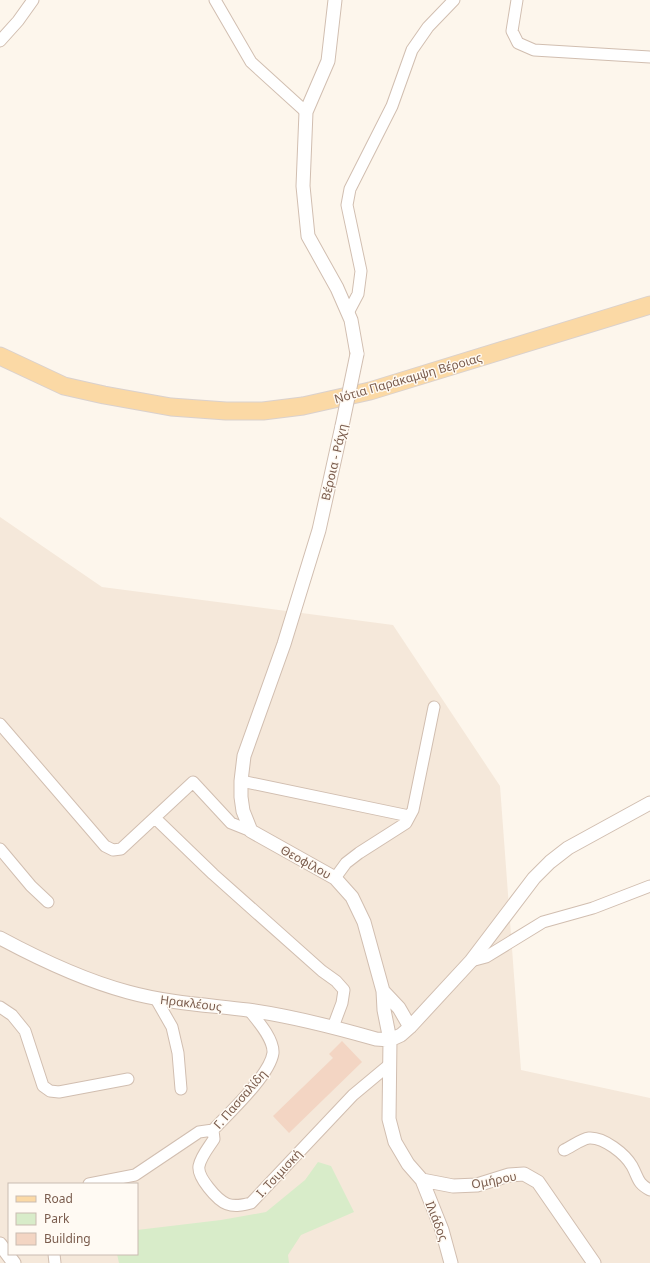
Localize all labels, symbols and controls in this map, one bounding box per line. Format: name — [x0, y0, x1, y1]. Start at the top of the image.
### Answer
street label: Νότια Παράκαμψη Βέροιας — [332, 349, 484, 407]
street label: Βέροια - Ράχη — [317, 422, 351, 502]
street label: Θεοφίλου — [278, 841, 334, 883]
street label: Ηρακλέους — [159, 991, 223, 1015]
street label: Γ. Πασσαλίδη — [209, 1066, 271, 1132]
street label: Ι. Τσιμισκή — [252, 1145, 306, 1201]
street label: Ομήρου — [470, 1167, 518, 1193]
legend — [8, 1183, 138, 1255]
text: Road — [44, 1190, 73, 1207]
street label: Ιλιάδος — [422, 1199, 452, 1244]
text: Park — [44, 1210, 70, 1227]
text: Building — [44, 1230, 91, 1247]

